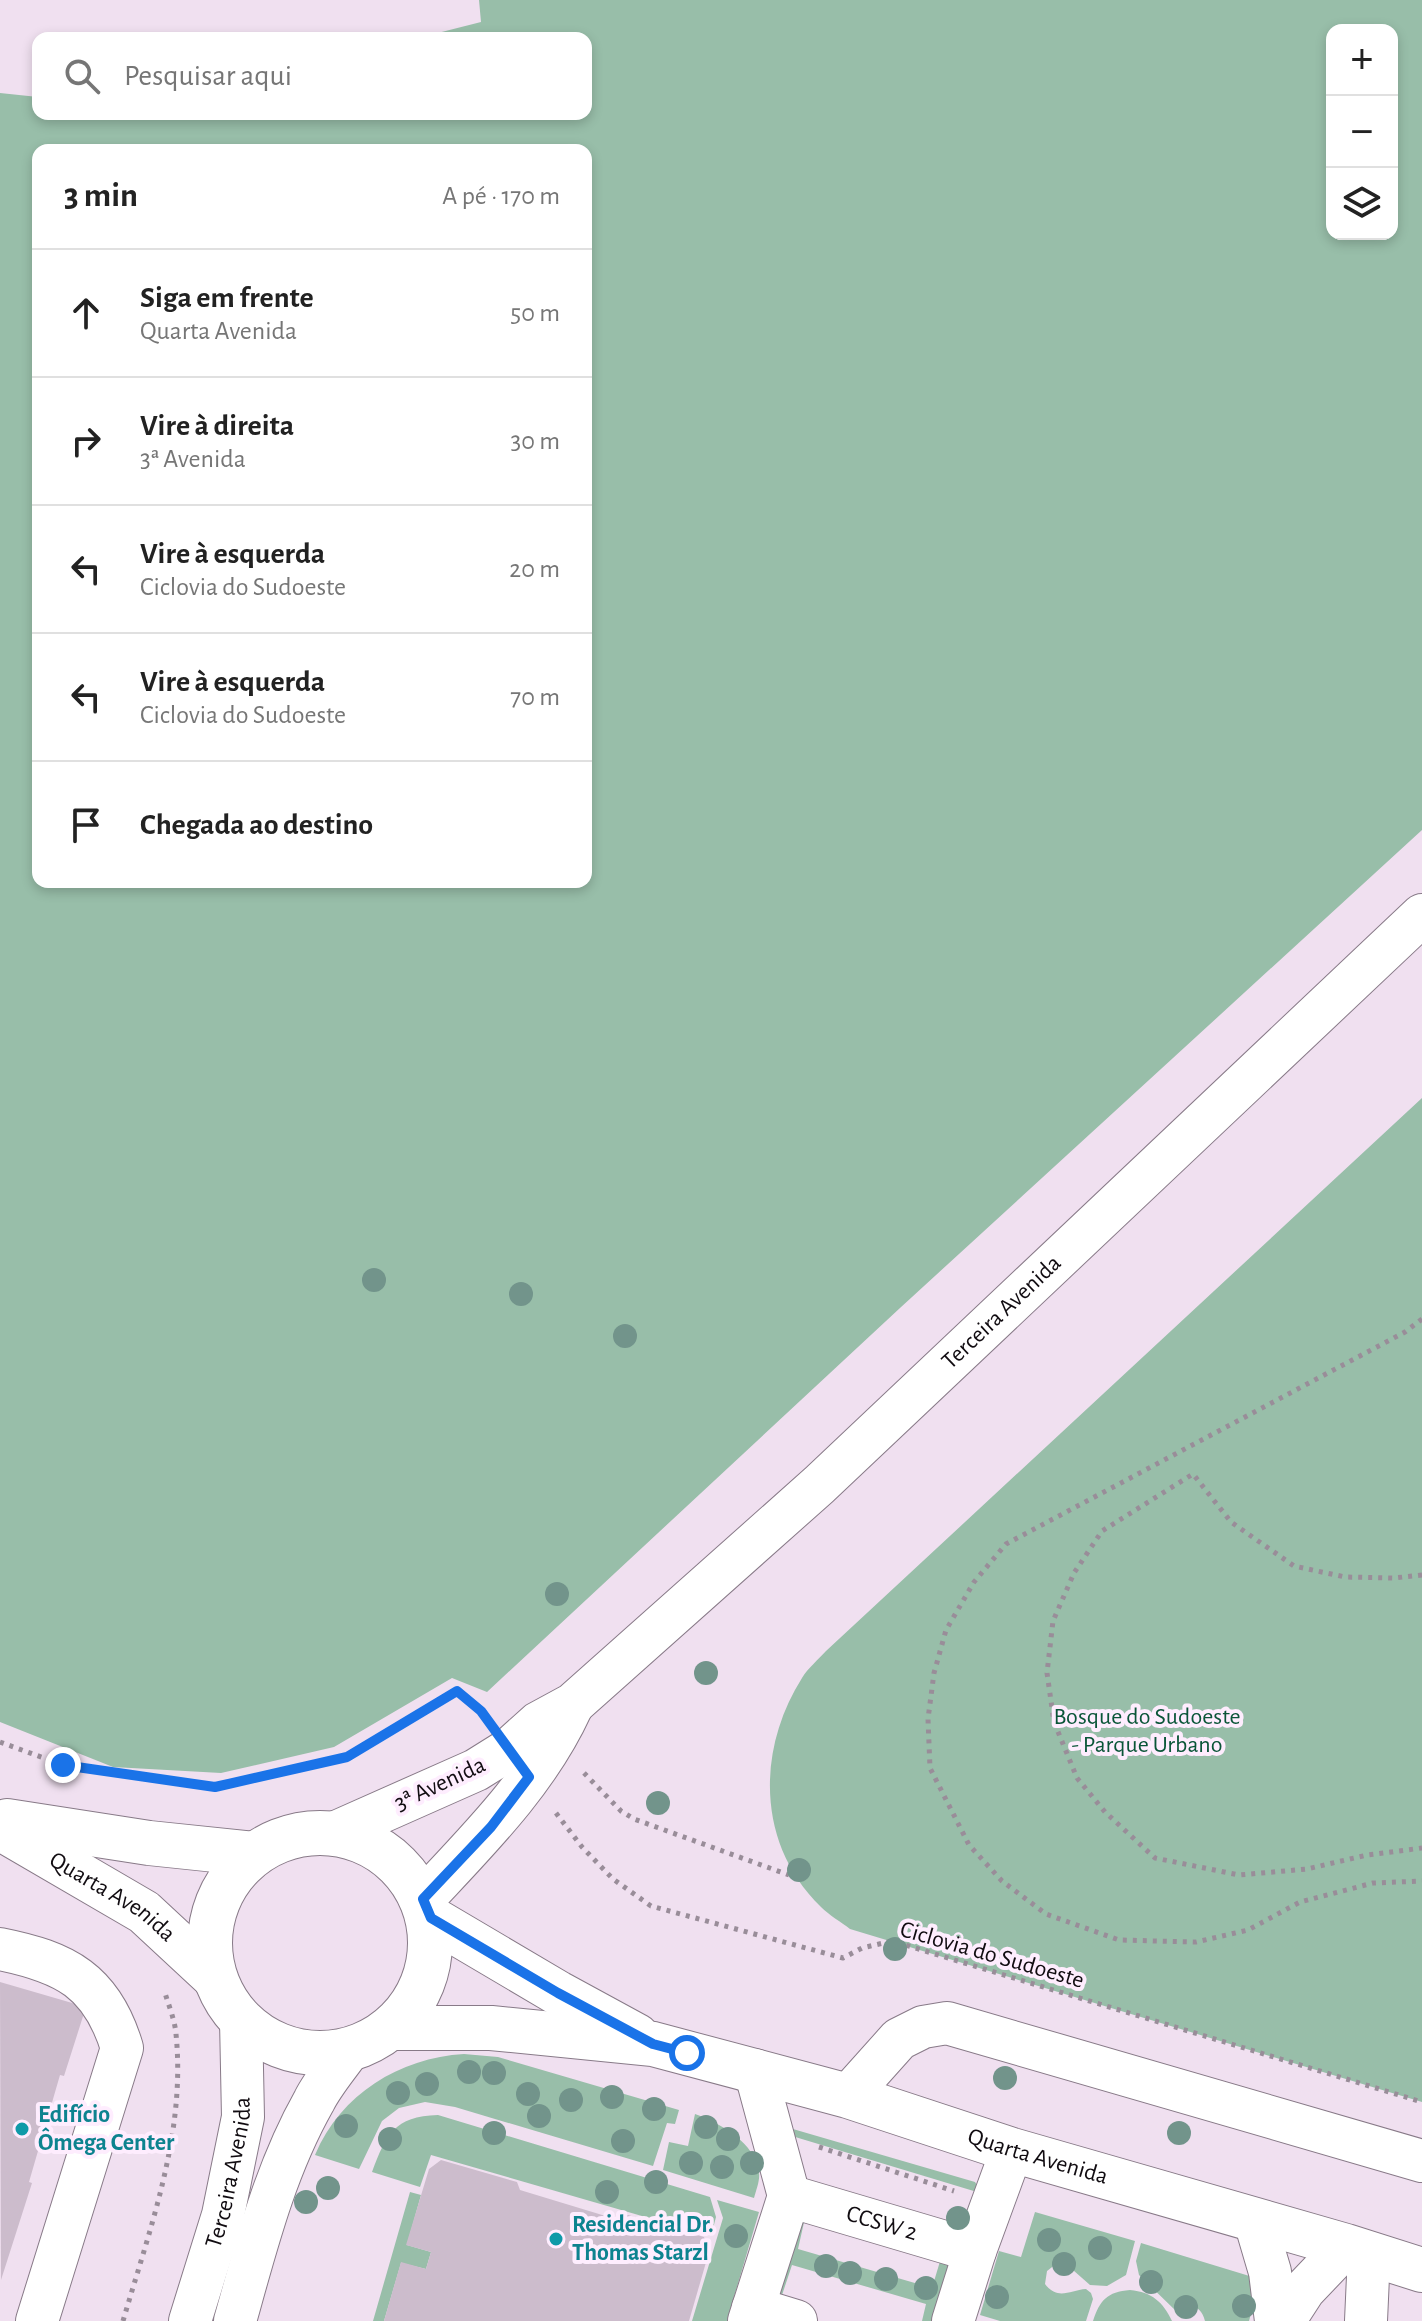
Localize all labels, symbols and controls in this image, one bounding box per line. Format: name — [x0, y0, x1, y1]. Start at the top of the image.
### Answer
map controls — [1326, 24, 1398, 240]
button: + — [1326, 24, 1398, 96]
search box — [32, 32, 592, 120]
icon: search — [60, 54, 104, 98]
text: Pesquisar aqui — [124, 61, 292, 91]
button: − — [1326, 96, 1398, 168]
button: layers — [1326, 168, 1398, 240]
text: 3 min — [64, 179, 138, 213]
text: A pé · 170 m — [442, 183, 560, 209]
text: Siga em frente — [140, 283, 314, 313]
icon: ahead — [64, 291, 108, 335]
text: 50 m — [510, 300, 560, 326]
text: Quarta Avenida — [140, 318, 297, 344]
text: Vire à direita — [140, 411, 294, 441]
icon: right — [64, 419, 108, 463]
text: 30 m — [510, 428, 560, 454]
text: 3ª Avenida — [140, 446, 246, 472]
text: Vire à esquerda — [140, 539, 325, 569]
icon: left — [64, 547, 108, 591]
text: 20 m — [509, 556, 560, 582]
text: Ciclovia do Sudoeste — [140, 574, 346, 600]
text: Vire à esquerda — [140, 667, 325, 697]
icon: left — [64, 675, 108, 719]
text: 70 m — [510, 684, 560, 710]
text: Ciclovia do Sudoeste — [140, 702, 346, 728]
icon: arrive — [64, 803, 108, 847]
text: Chegada ao destino — [140, 810, 373, 840]
street label: Terceira Avenida — [938, 1251, 1066, 1374]
park label: Bosque do Sudoeste - Parque Urbano — [1053, 1705, 1241, 1757]
route end — [45, 1747, 81, 1783]
street label: 3ª Avenida — [391, 1753, 489, 1815]
street label: Quarta Avenida — [45, 1848, 180, 1947]
street label: Ciclovia do Sudoeste — [897, 1917, 1087, 1993]
route start — [669, 2035, 705, 2071]
street label: Terceira Avenida — [201, 2097, 255, 2251]
place label: Edifício Ômega Center — [38, 2103, 175, 2155]
marker: Edifício Ômega Center — [13, 2120, 31, 2138]
street label: Quarta Avenida — [965, 2124, 1111, 2189]
street label: CCSW 2 — [844, 2202, 920, 2245]
place label: Residencial Dr. Thomas Starzl — [572, 2213, 714, 2265]
marker: Residencial Dr. Thomas Starzl — [547, 2230, 565, 2248]

